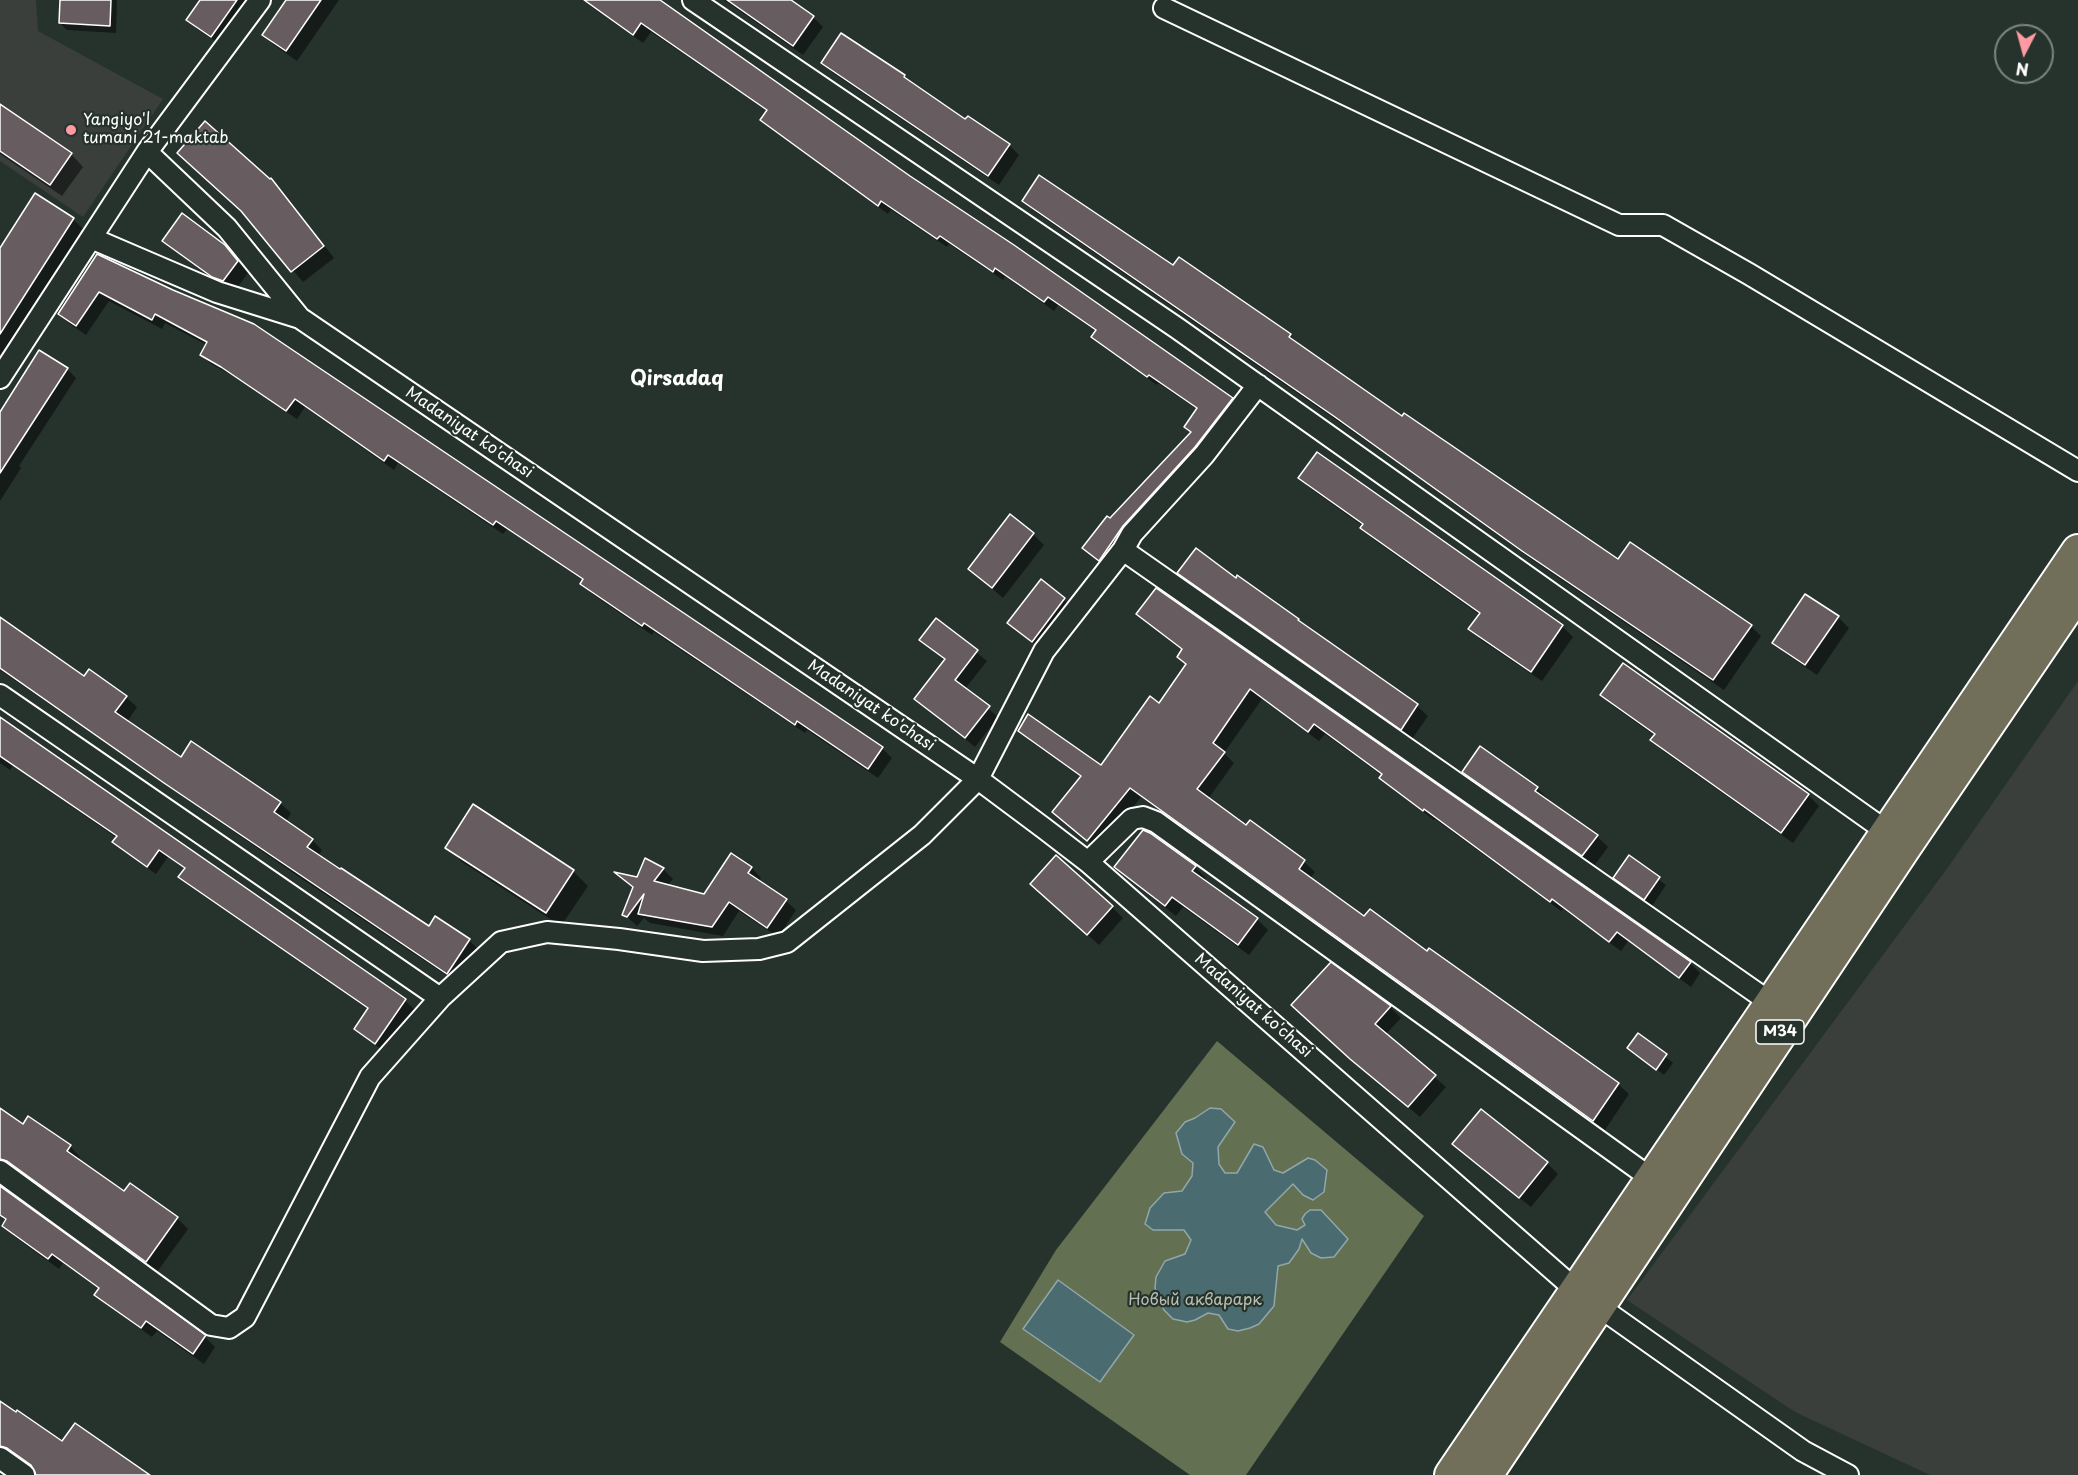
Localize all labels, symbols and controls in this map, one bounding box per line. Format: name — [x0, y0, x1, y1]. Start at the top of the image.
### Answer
north arrow — [1994, 24, 2054, 84]
text: N — [2015, 57, 2030, 83]
place label: Yangiyo'l tumani 21-maktab — [83, 111, 228, 149]
marker: Yangiyo'l tumani 21-maktab — [64, 123, 78, 137]
district label: Qirsadaq — [630, 367, 724, 391]
street label: Madaniyat ko'chasi — [402, 383, 536, 483]
street label: Madaniyat ko'chasi — [804, 656, 938, 756]
street label: Madaniyat ko'chasi — [1190, 950, 1316, 1062]
road number: M34 — [1756, 1020, 1804, 1044]
park label: Новый акварарк — [1128, 1291, 1262, 1311]

